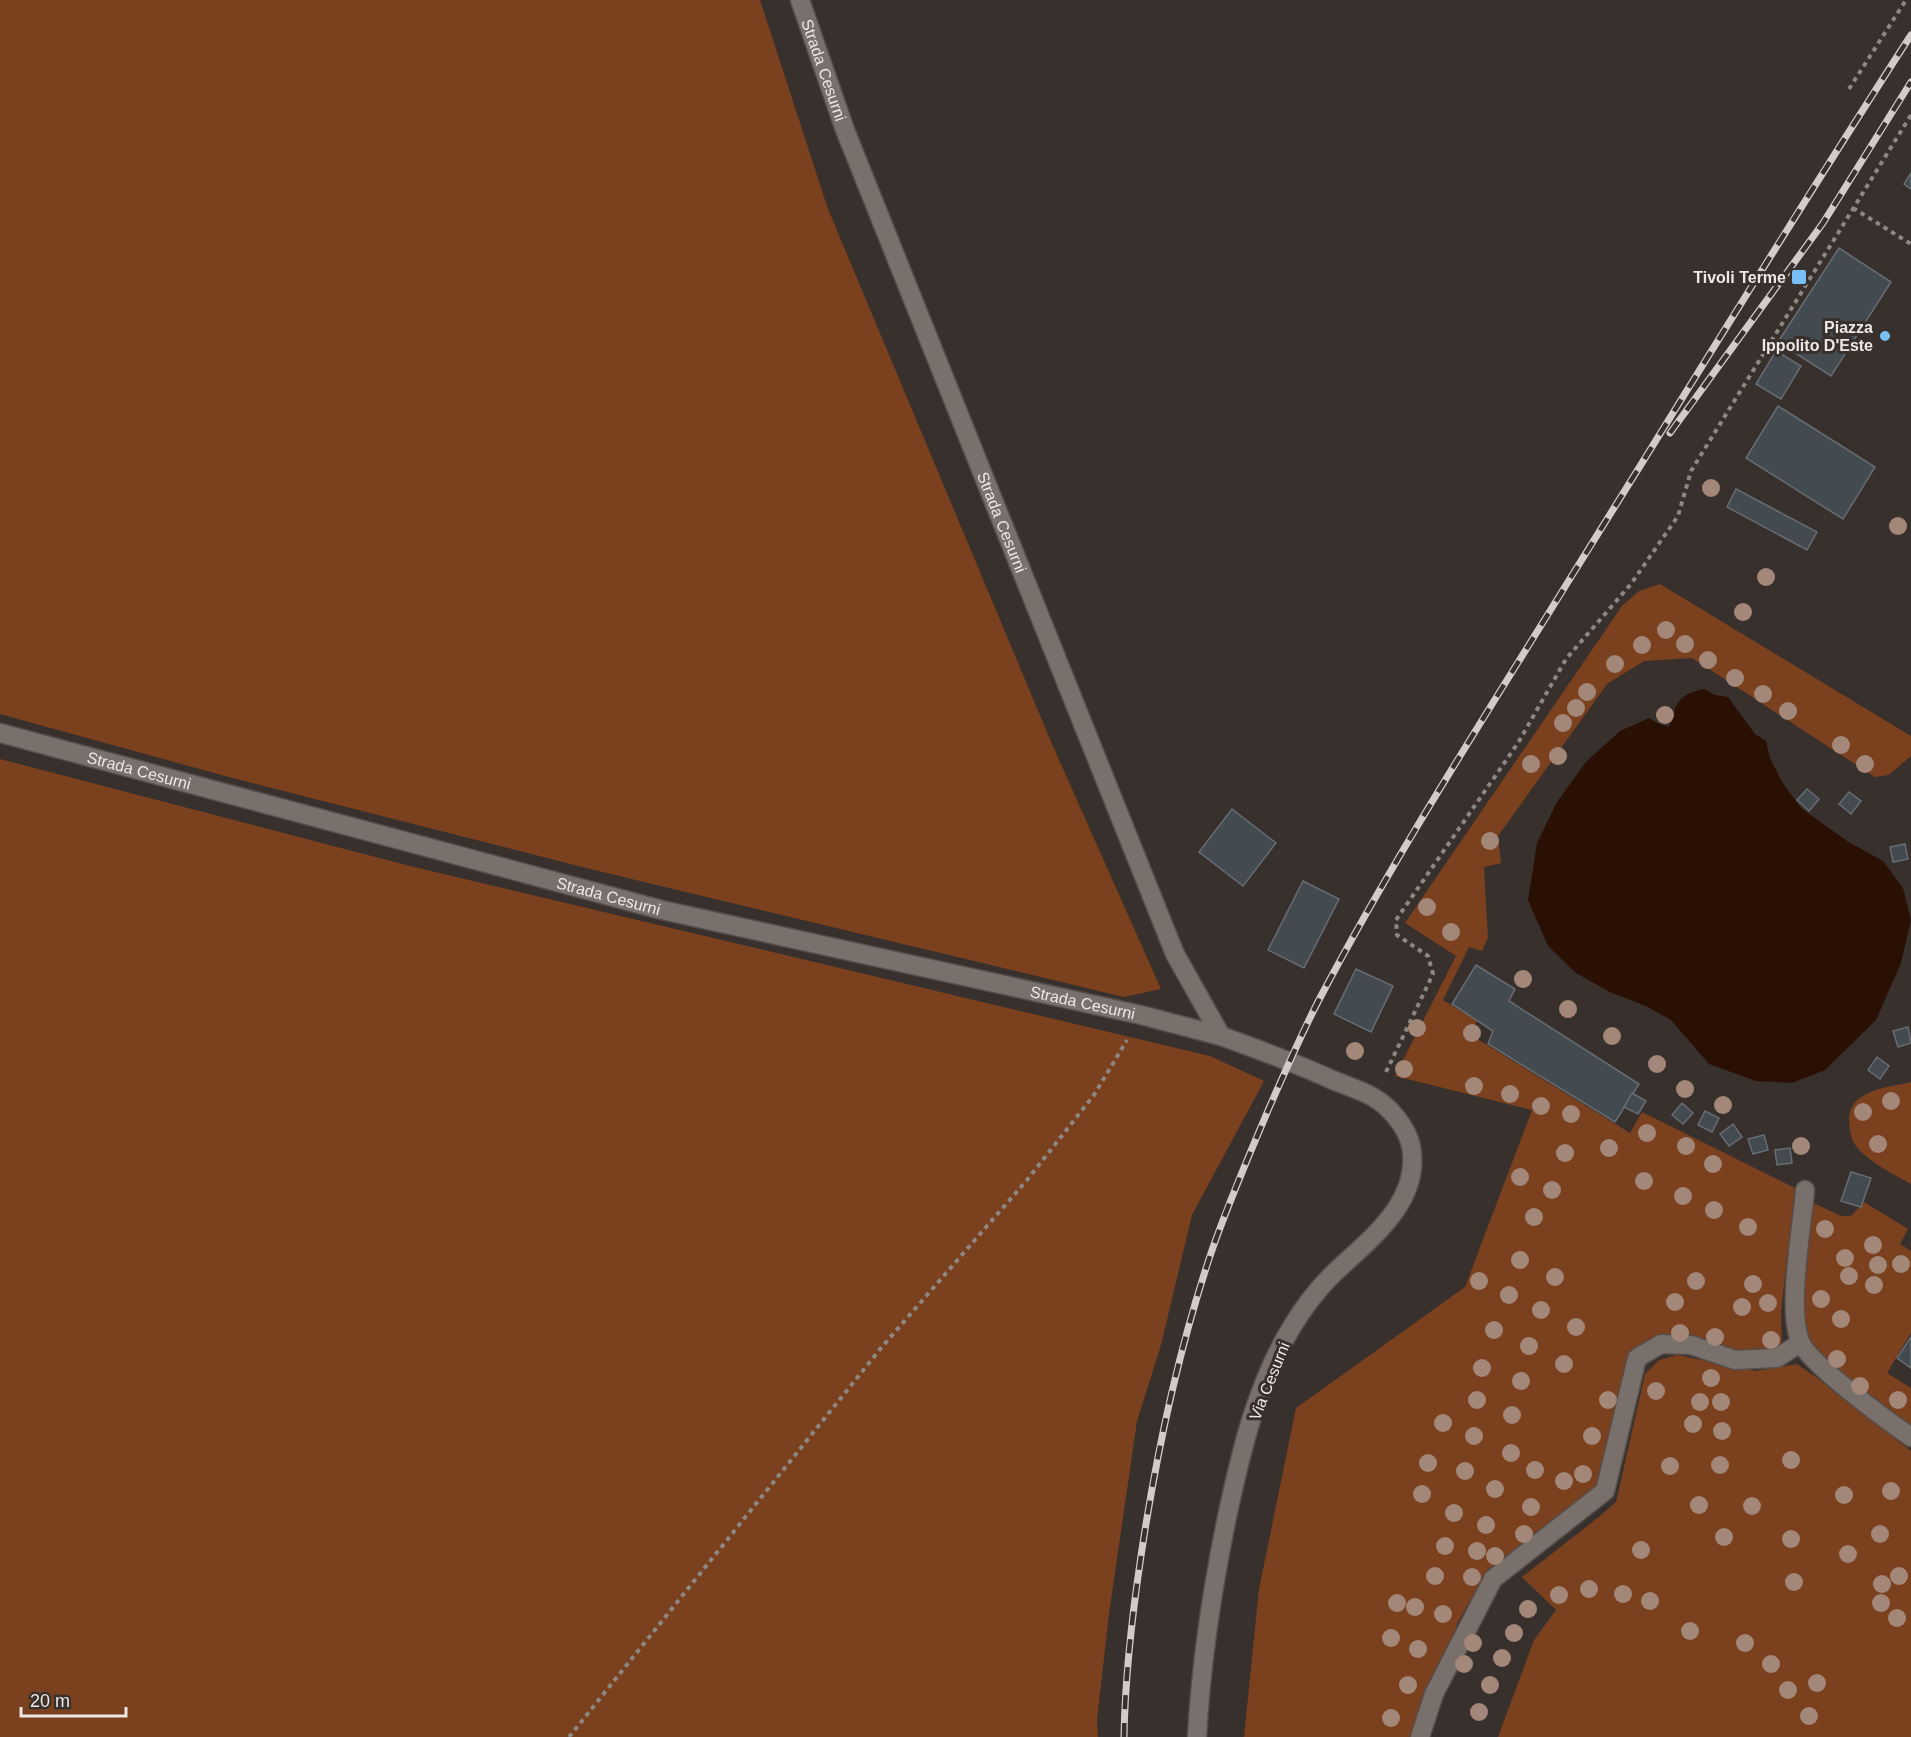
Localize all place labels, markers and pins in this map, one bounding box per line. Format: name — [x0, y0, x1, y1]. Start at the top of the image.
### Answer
marker: Tivoli Terme — [1790, 268, 1808, 286]
place label: Tivoli Terme — [1693, 269, 1786, 286]
place label: Piazza Ippolito D'Este — [1762, 319, 1873, 354]
marker: Piazza Ippolito D'Este — [1878, 329, 1892, 343]

